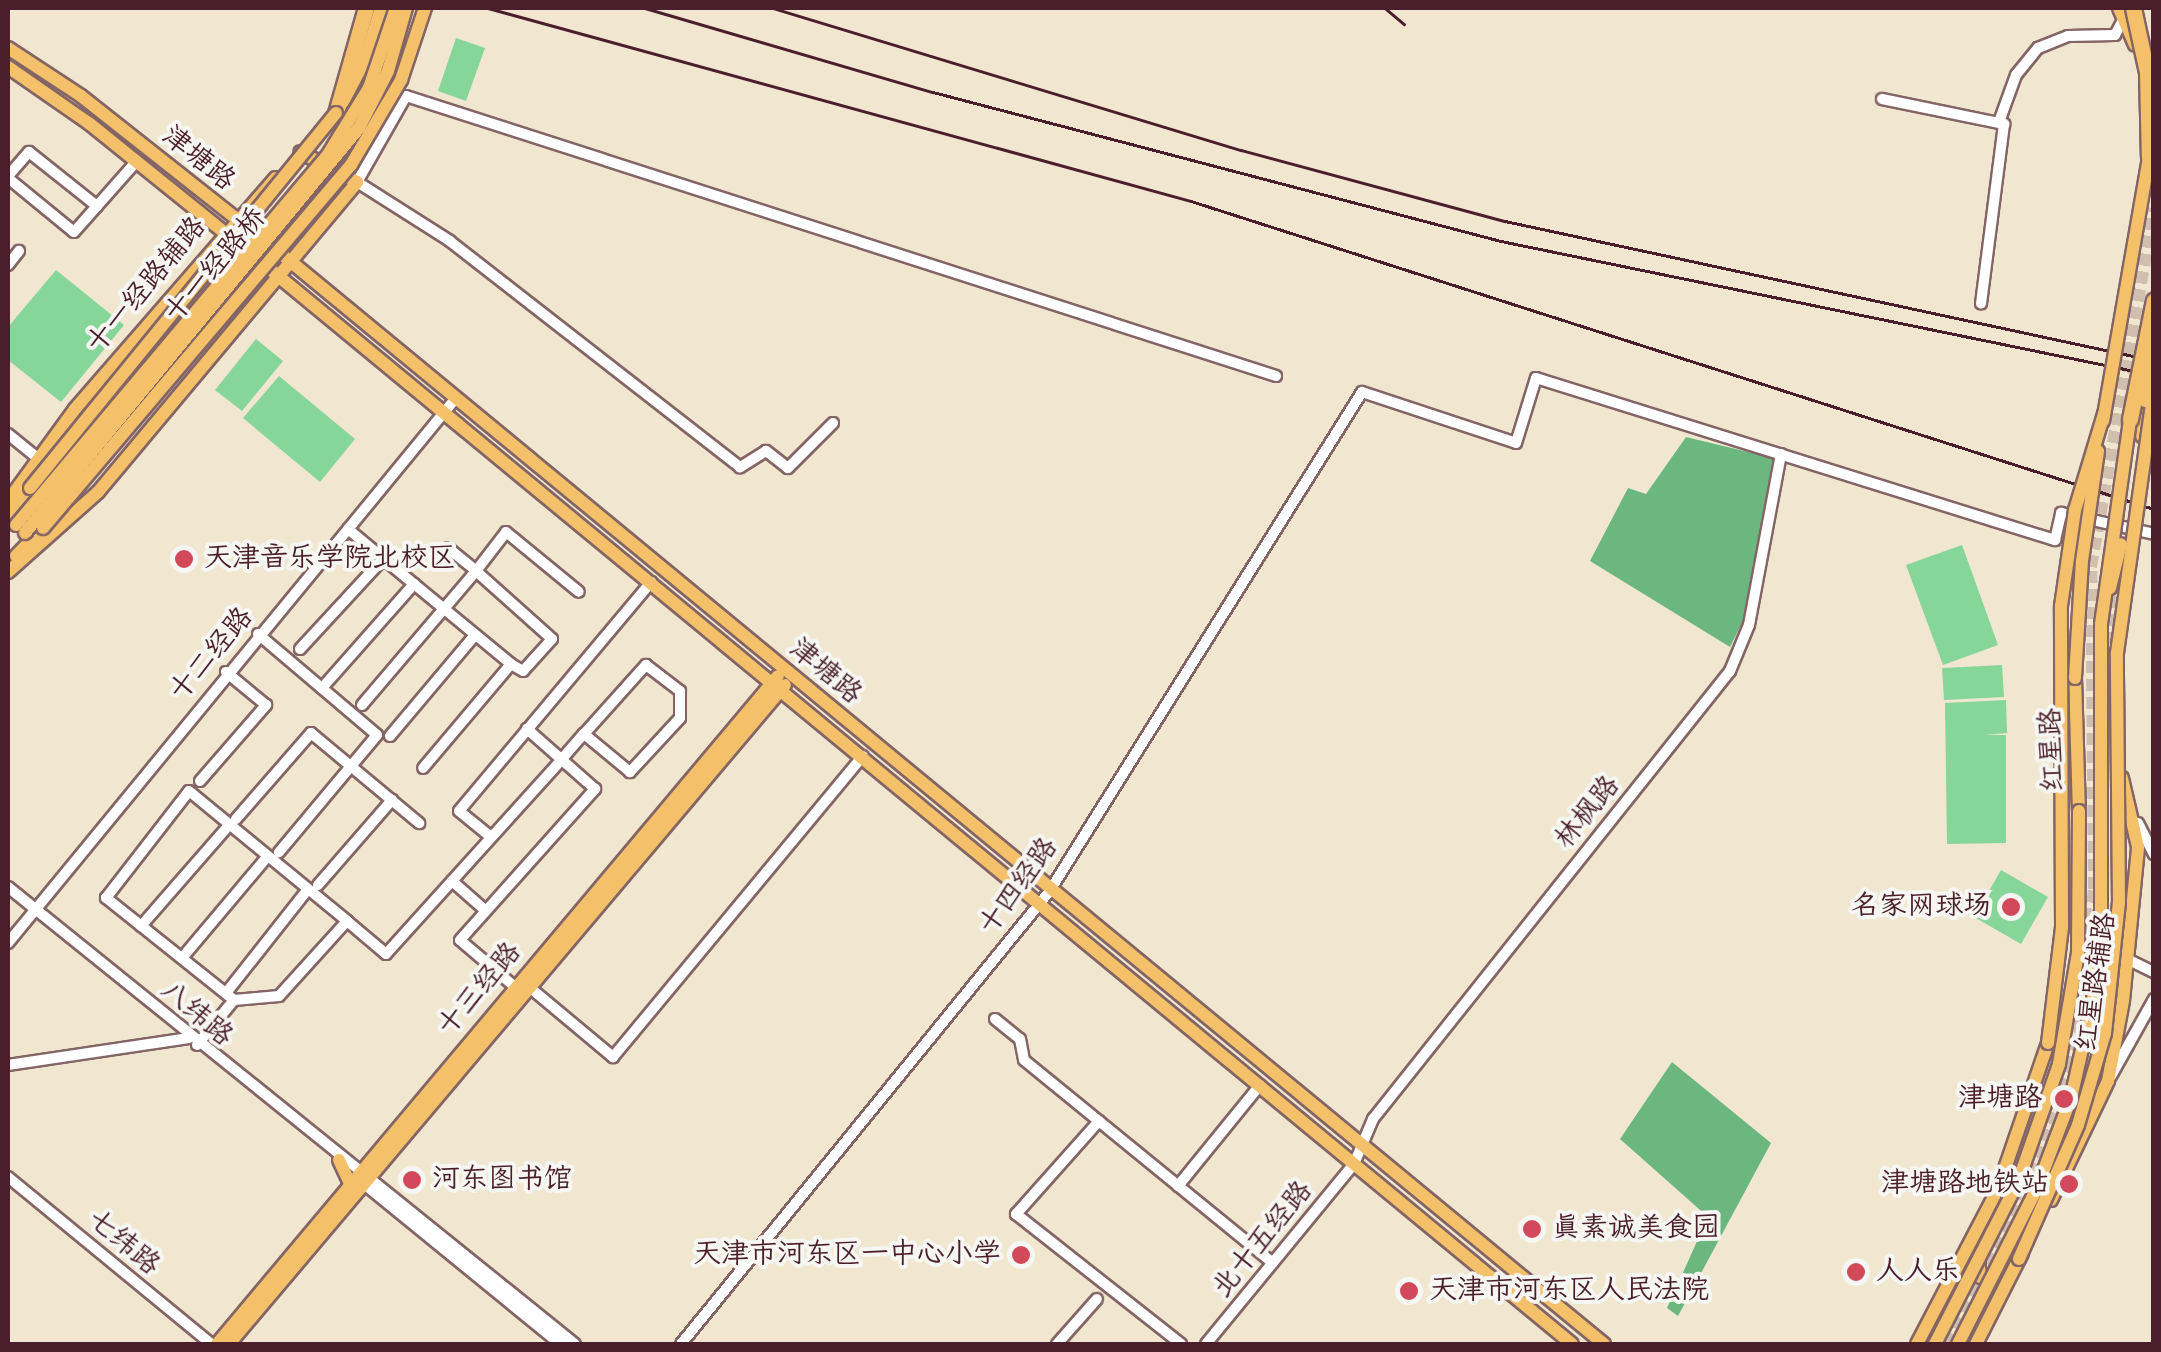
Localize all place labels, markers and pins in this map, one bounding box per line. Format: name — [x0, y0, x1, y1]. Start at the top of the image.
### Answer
place label: 天津音乐学院北校区 — [204, 542, 456, 576]
marker: 天津音乐学院北校区 — [173, 548, 195, 570]
place label: 名家网球场 — [1851, 890, 1991, 924]
marker: 名家网球场 — [2000, 896, 2022, 918]
place label: 津塘路 — [1958, 1082, 2042, 1116]
marker: 津塘路 — [2051, 1086, 2077, 1112]
place label: 河东图书馆 — [432, 1163, 572, 1197]
place label: 津塘路地铁站 — [1881, 1167, 2049, 1201]
marker: 河东图书馆 — [401, 1169, 423, 1191]
marker: 津塘路地铁站 — [2058, 1173, 2080, 1195]
place label: 真素诚美食园 — [1552, 1212, 1720, 1246]
marker: 真素诚美食园 — [1521, 1218, 1543, 1240]
place label: 天津市河东区一中心小学 — [693, 1238, 1001, 1272]
marker: 天津市河东区一中心小学 — [1010, 1244, 1032, 1266]
place label: 人人乐 — [1876, 1255, 1960, 1289]
marker: 人人乐 — [1845, 1261, 1867, 1283]
place label: 天津市河东区人民法院 — [1429, 1274, 1709, 1308]
marker: 天津市河东区人民法院 — [1398, 1280, 1420, 1302]

